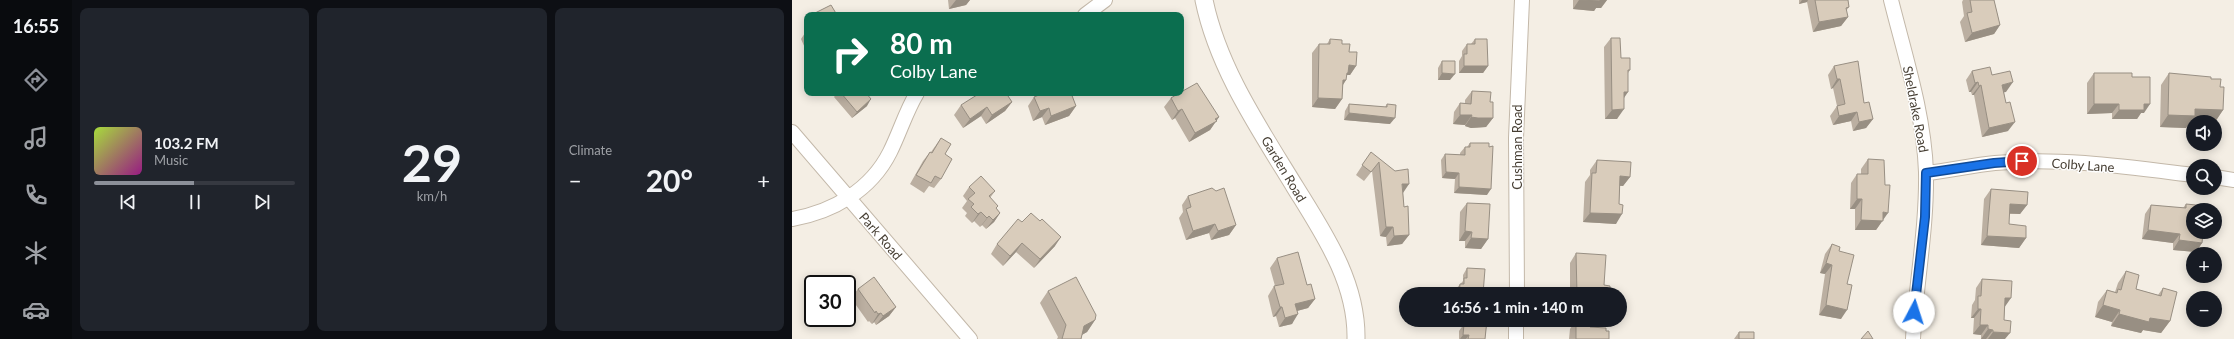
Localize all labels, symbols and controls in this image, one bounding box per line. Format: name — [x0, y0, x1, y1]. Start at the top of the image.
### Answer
text: 16:55 — [13, 15, 59, 37]
text: 80 m — [890, 26, 953, 60]
icon: right — [824, 28, 876, 80]
text: Colby Lane — [890, 60, 977, 82]
street label: Sheldrake Road — [1900, 64, 1932, 154]
icon: directions — [22, 66, 50, 94]
street label: Cushman Road — [1509, 104, 1525, 190]
map controls — [2186, 115, 2222, 327]
button: sound — [2186, 115, 2222, 151]
icon: music — [22, 124, 50, 152]
text: 29 — [402, 131, 462, 193]
street label: Garden Road — [1258, 133, 1310, 205]
text: 103.2 FM — [154, 134, 219, 152]
text: Climate — [569, 142, 612, 158]
pin — [2005, 144, 2039, 178]
icon: arrive — [2011, 150, 2033, 172]
text: Music — [154, 152, 188, 168]
street label: Colby Lane — [2051, 155, 2115, 175]
button: search — [2186, 159, 2222, 195]
text: 20° — [646, 162, 693, 198]
text: − — [569, 167, 581, 194]
text: + — [757, 167, 770, 194]
icon: phone — [22, 181, 50, 209]
text: km/h — [417, 188, 447, 204]
icon: previous — [117, 191, 139, 213]
icon: pause — [184, 191, 206, 213]
icon: next — [251, 191, 273, 213]
button: layers — [2186, 203, 2222, 239]
street label: Park Road — [856, 209, 906, 263]
icon: climate — [22, 239, 50, 267]
button: + — [2186, 247, 2222, 283]
speed limit sign: 30 — [804, 275, 856, 327]
position arrow — [1893, 291, 1935, 333]
button: − — [2186, 291, 2222, 327]
icon: car — [22, 296, 50, 324]
text: 16:56 · 1 min · 140 m — [1443, 298, 1583, 316]

